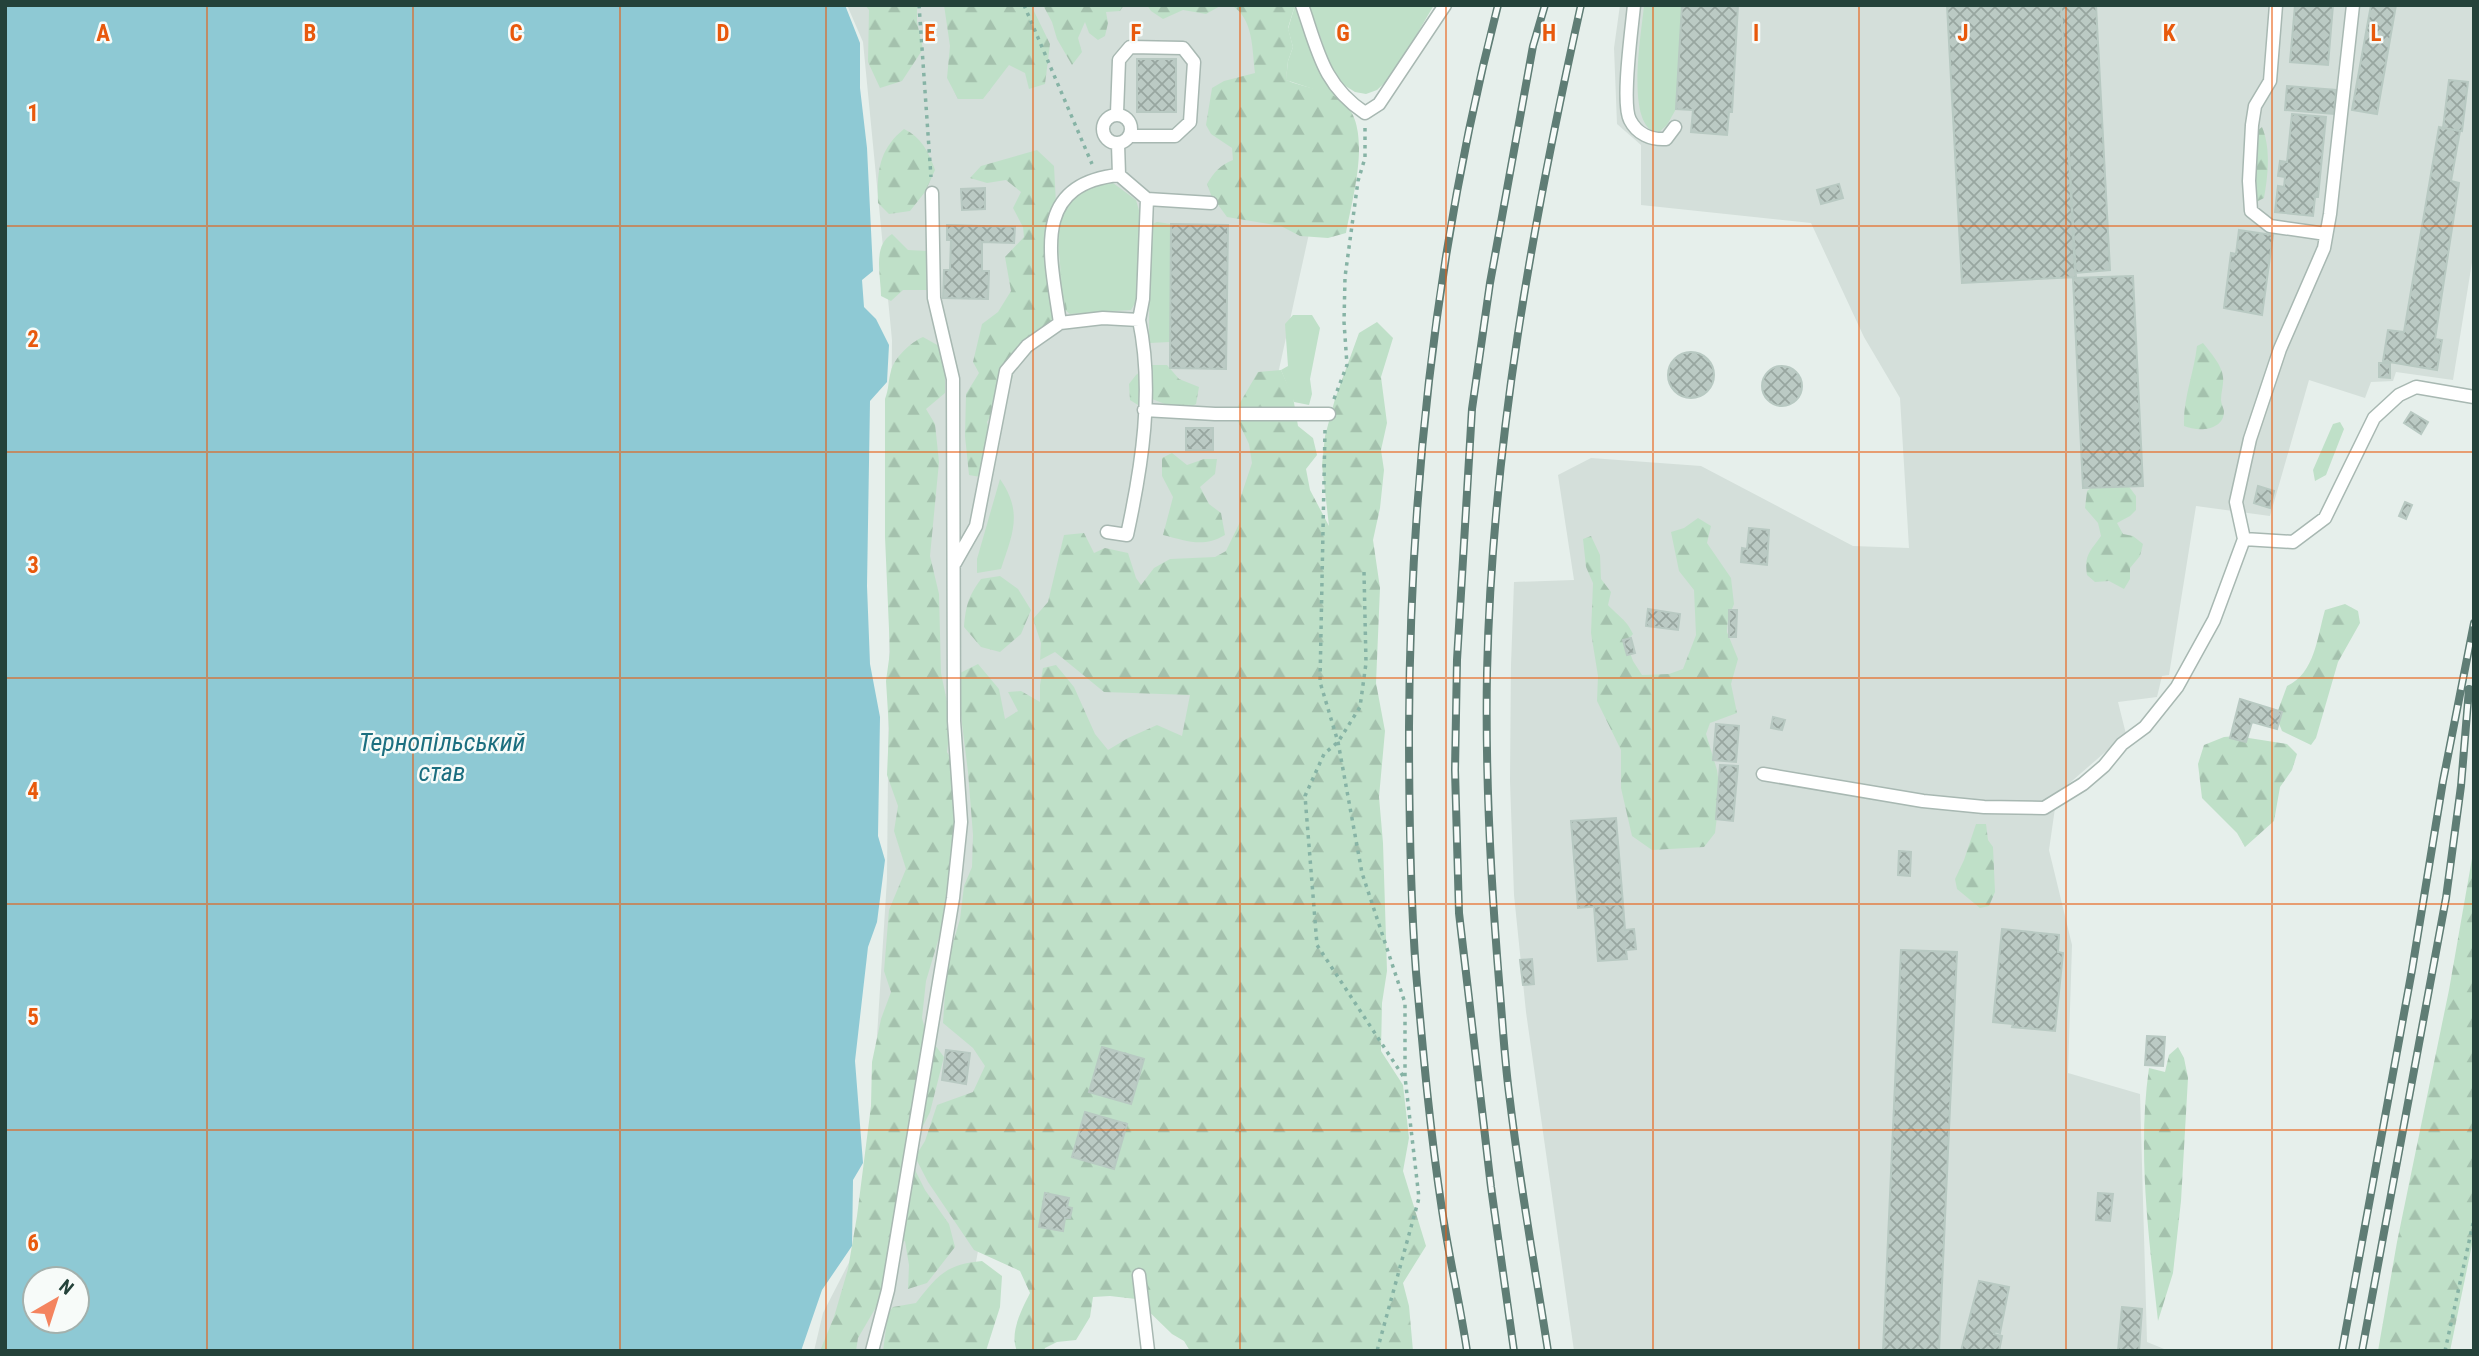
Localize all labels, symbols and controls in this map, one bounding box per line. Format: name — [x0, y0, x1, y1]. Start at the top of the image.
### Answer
text: A — [96, 20, 110, 47]
text: B — [304, 20, 316, 47]
text: C — [509, 20, 523, 47]
text: D — [717, 20, 730, 47]
text: E — [924, 20, 936, 47]
text: F — [1131, 20, 1142, 47]
text: G — [1336, 20, 1350, 47]
text: H — [1542, 20, 1556, 47]
text: I — [1753, 20, 1759, 47]
text: J — [1957, 20, 1969, 47]
text: K — [2163, 20, 2176, 47]
text: L — [2370, 20, 2382, 47]
text: 1 — [27, 100, 39, 127]
text: 2 — [27, 326, 39, 353]
text: 3 — [27, 552, 39, 579]
water label: Тернопільський став — [359, 727, 526, 787]
text: 4 — [27, 778, 39, 805]
text: 5 — [27, 1004, 39, 1031]
text: 6 — [27, 1230, 39, 1257]
north arrow — [21, 1265, 91, 1335]
text: N — [55, 1275, 78, 1300]

